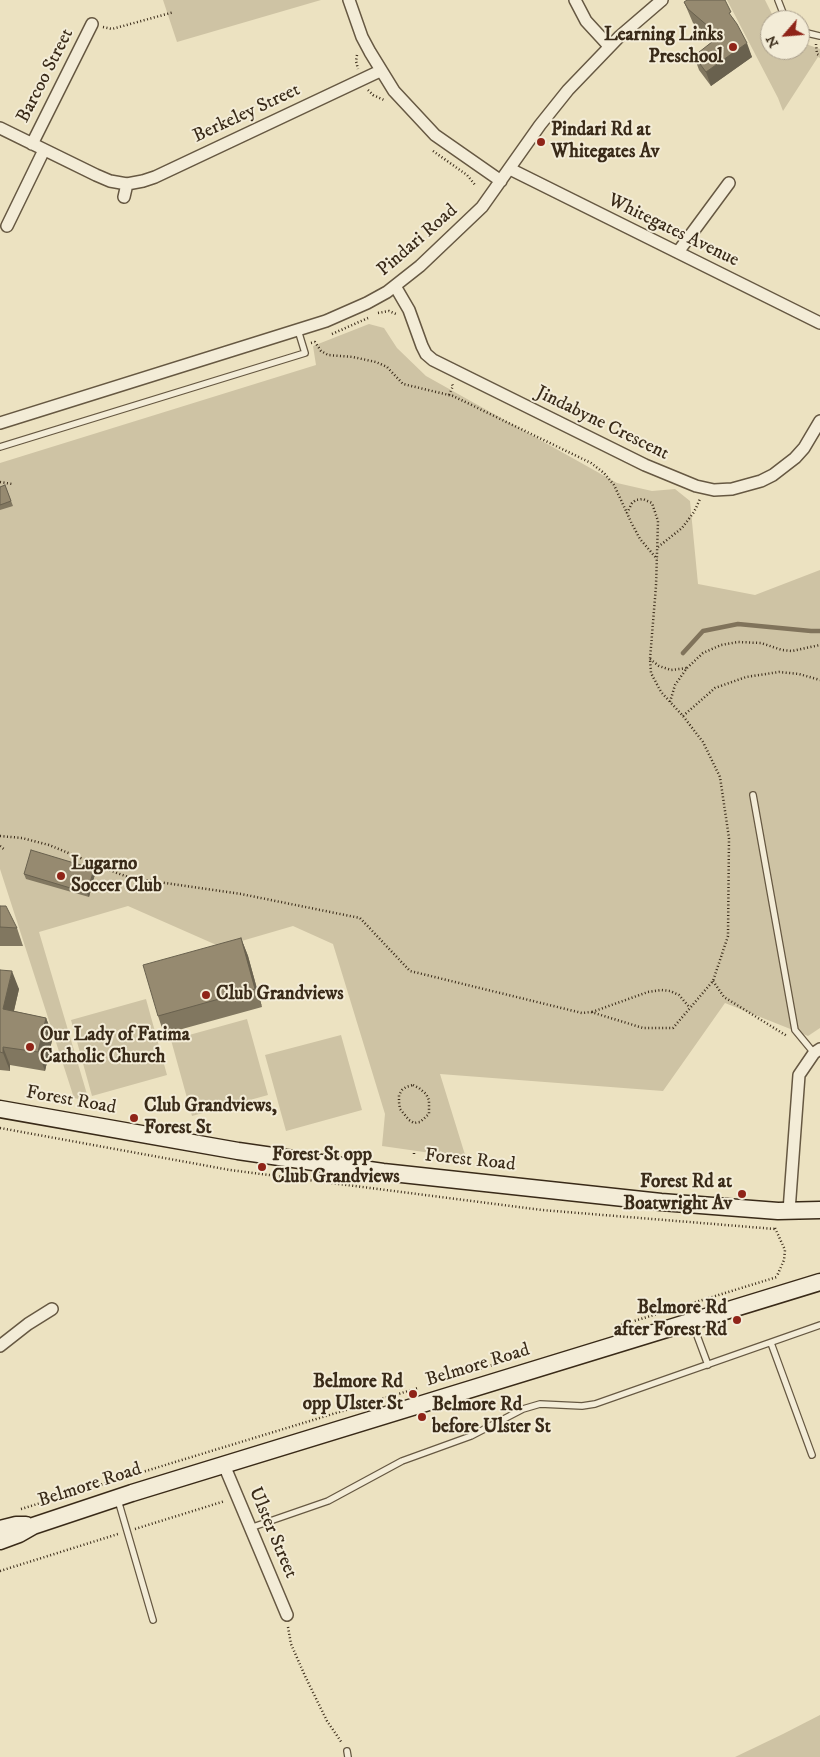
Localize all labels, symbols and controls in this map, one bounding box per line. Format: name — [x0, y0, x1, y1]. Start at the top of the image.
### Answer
north arrow — [760, 10, 810, 60]
street label: Barcoo Street — [13, 25, 79, 127]
place label: Learning Links Preschool — [604, 25, 723, 69]
text: N — [762, 32, 783, 51]
marker: Learning Links Preschool — [727, 41, 739, 53]
street label: Berkeley Street — [190, 79, 304, 149]
place label: Pindari Rd at Whitegates Av — [551, 120, 659, 164]
marker: Pindari Rd at Whitegates Av — [535, 136, 547, 148]
street label: Whitegates Avenue — [604, 189, 742, 273]
street label: Pindari Road — [373, 200, 463, 282]
street label: Jindabyne Crescent — [532, 382, 672, 466]
place label: Lugarno Soccer Club — [71, 854, 162, 898]
marker: Lugarno Soccer Club — [55, 870, 67, 882]
place label: Club Grandviews — [216, 984, 344, 1006]
marker: Club Grandviews — [200, 989, 212, 1001]
place label: Our Lady of Fatima Catholic Church — [40, 1025, 190, 1069]
marker: Our Lady of Fatima Catholic Church — [24, 1041, 36, 1053]
street label: Forest Road — [24, 1082, 118, 1120]
place label: Club Grandviews, Forest St — [144, 1096, 277, 1140]
marker: Club Grandviews, Forest St — [128, 1112, 140, 1124]
place label: Forest St opp Club Grandviews — [272, 1145, 400, 1189]
street label: Forest Road — [424, 1145, 516, 1177]
marker: Forest St opp Club Grandviews — [256, 1161, 268, 1173]
place label: Forest Rd at Boatwright Av — [623, 1172, 732, 1216]
marker: Forest Rd at Boatwright Av — [736, 1188, 748, 1200]
place label: Belmore Rd after Forest Rd — [614, 1298, 727, 1342]
marker: Belmore Rd after Forest Rd — [731, 1314, 743, 1326]
street label: Belmore Road — [423, 1339, 533, 1393]
place label: Belmore Rd opp Ulster St — [303, 1372, 403, 1416]
marker: Belmore Rd opp Ulster St — [407, 1388, 419, 1400]
place label: Belmore Rd before Ulster St — [432, 1395, 551, 1439]
marker: Belmore Rd before Ulster St — [416, 1411, 428, 1423]
street label: Belmore Road — [35, 1459, 145, 1513]
street label: Ulster Street — [243, 1484, 301, 1582]

